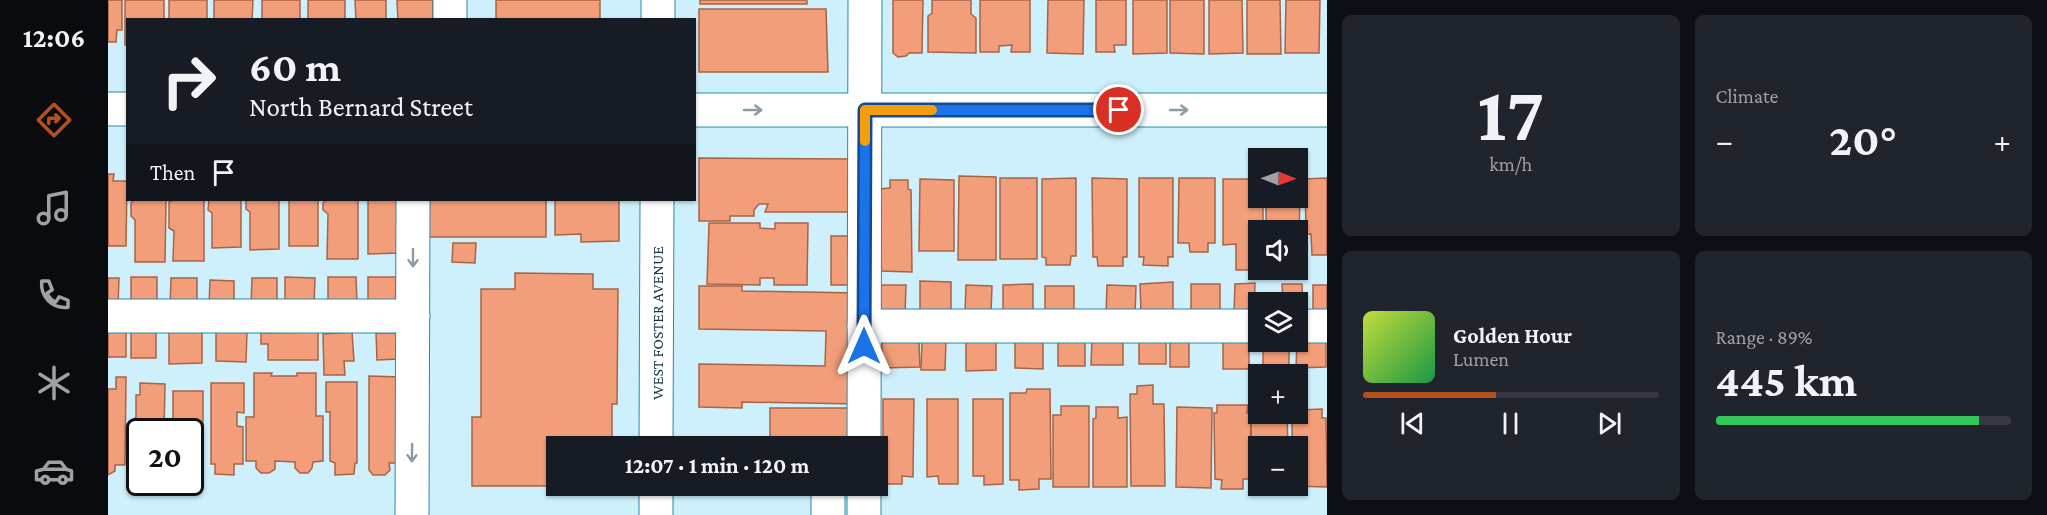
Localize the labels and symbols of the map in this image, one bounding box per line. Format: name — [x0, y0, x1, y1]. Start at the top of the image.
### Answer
pin — [1093, 84, 1144, 135]
one-way arrow — [742, 104, 762, 116]
one-way arrow — [1168, 104, 1188, 116]
north arrow — [1248, 148, 1308, 208]
street label: WEST FOSTER AVENUE — [649, 246, 666, 400]
one-way arrow — [407, 247, 419, 267]
position arrow — [832, 314, 896, 378]
speed limit sign: 20 — [126, 418, 204, 496]
one-way arrow — [406, 442, 418, 462]

